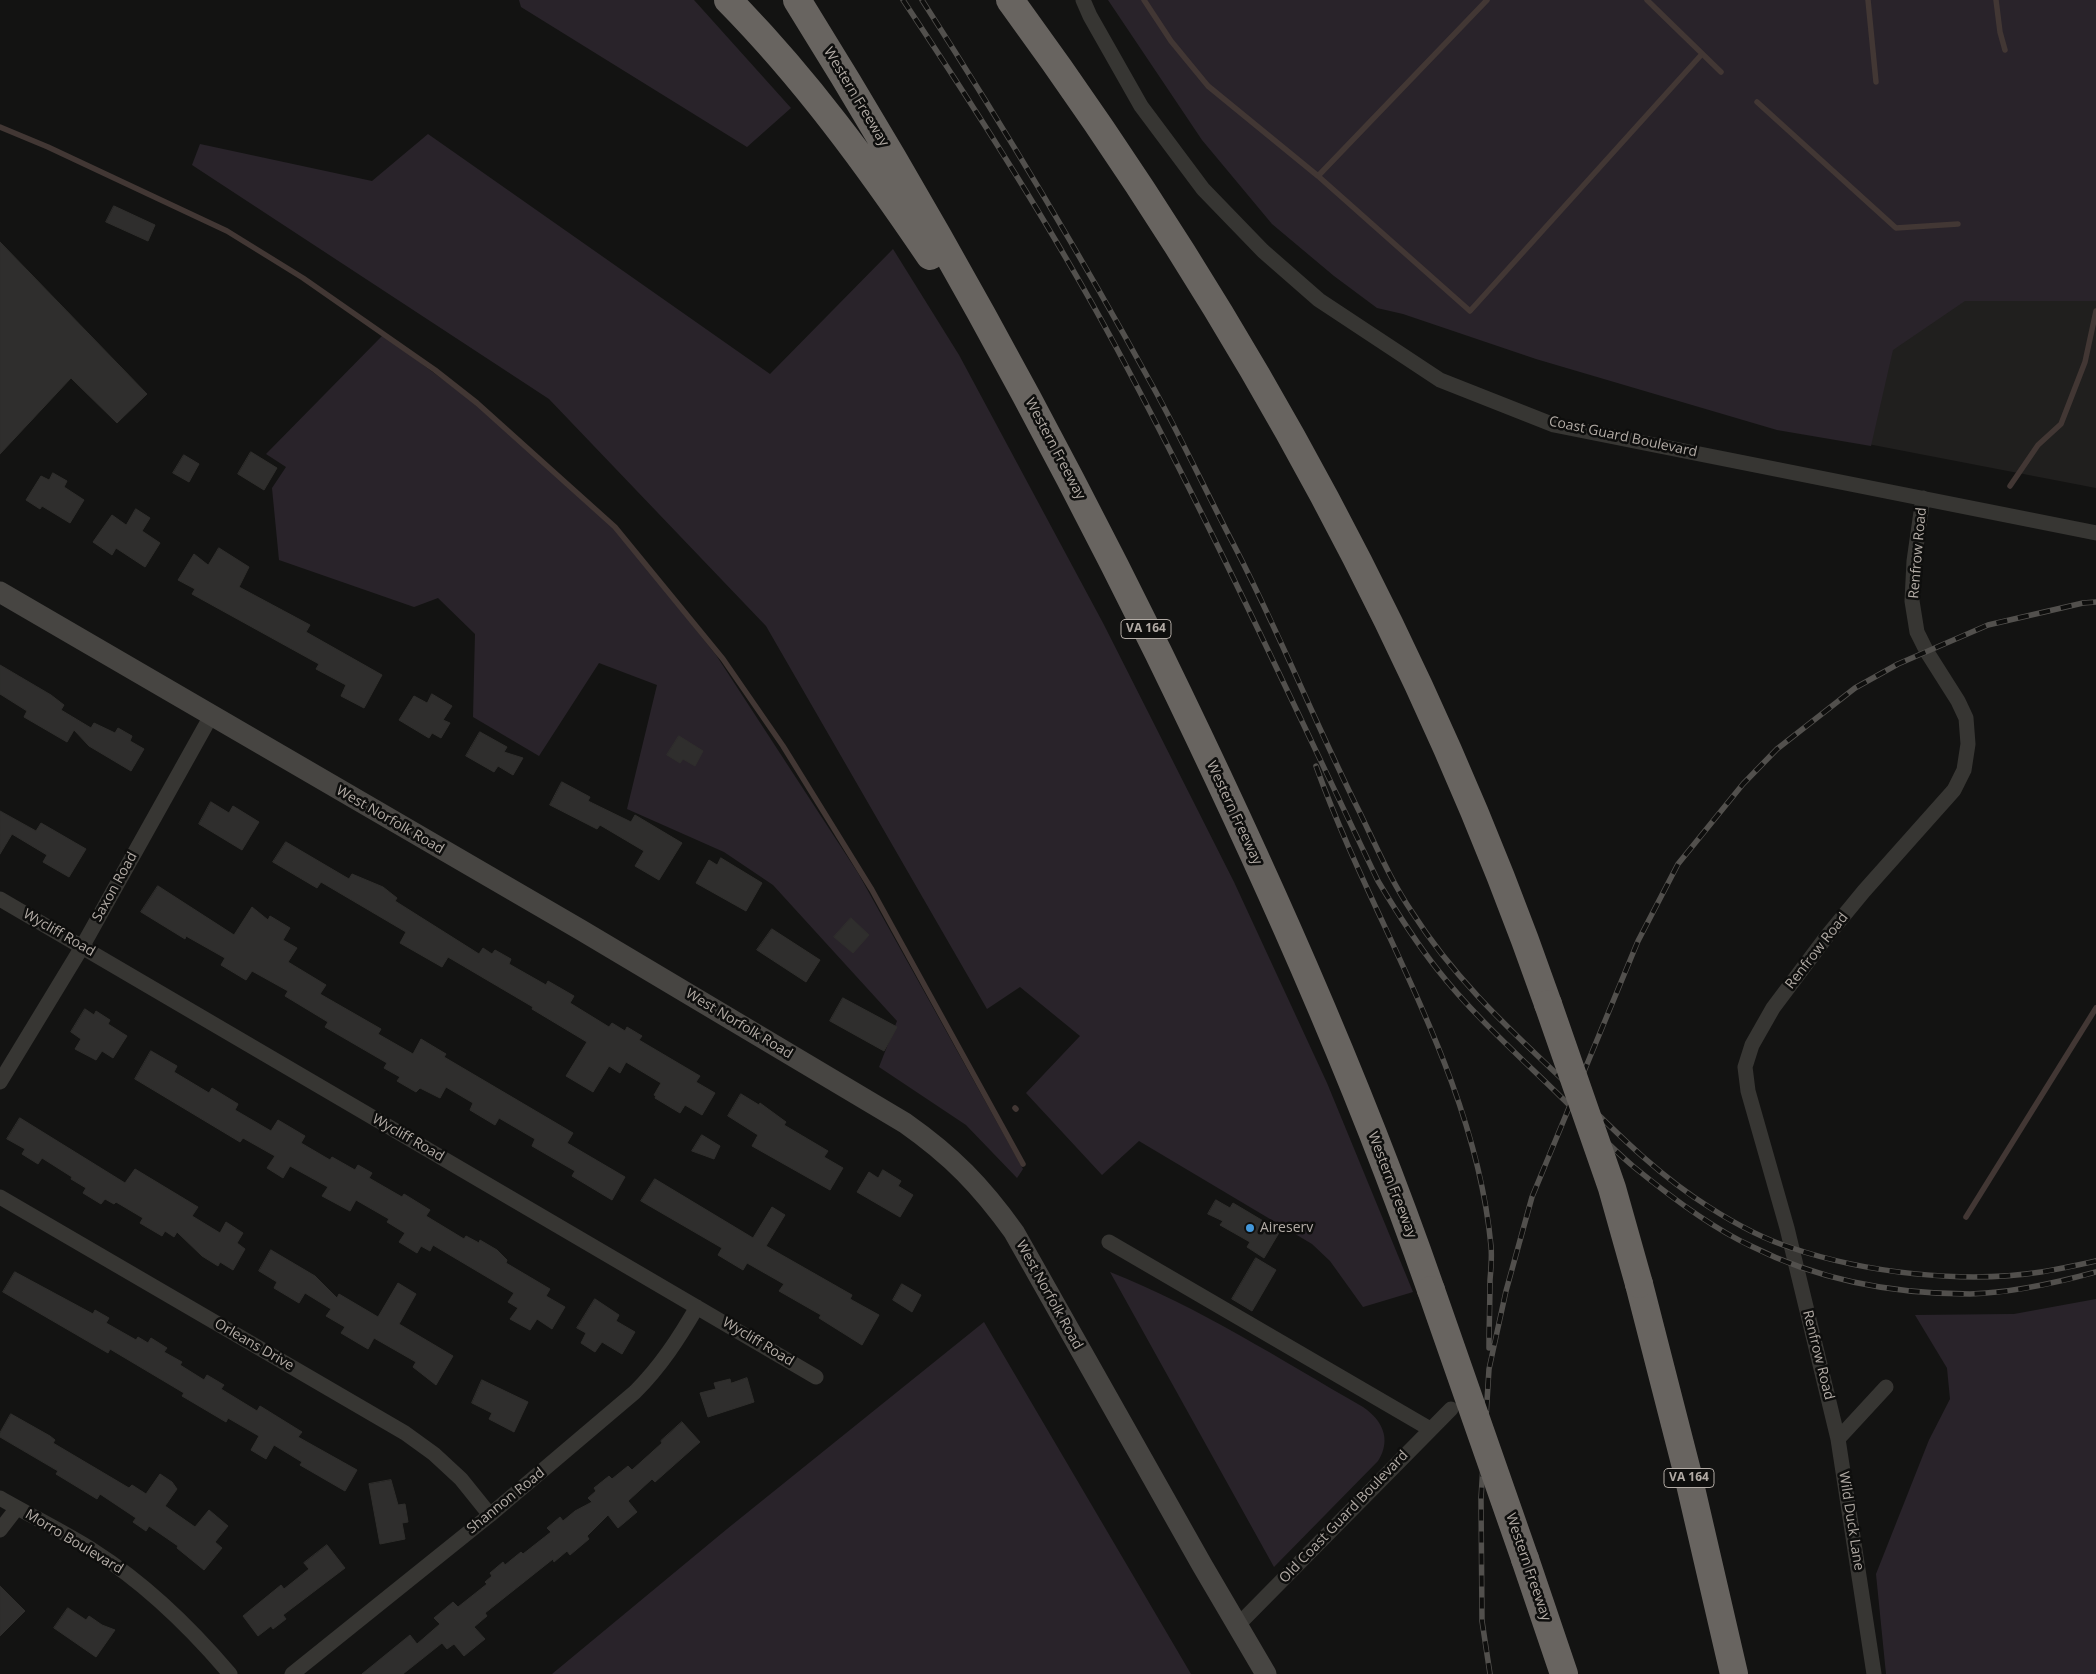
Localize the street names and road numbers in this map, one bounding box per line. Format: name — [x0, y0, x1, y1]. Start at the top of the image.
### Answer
street label: Western Freeway — [820, 44, 892, 150]
street label: Western Freeway — [1021, 395, 1089, 503]
street label: Coast Guard Boulevard — [1547, 413, 1699, 461]
street label: Renfrow Road — [1906, 507, 1930, 599]
road number: VA 164 — [1121, 620, 1171, 638]
street label: Western Freeway — [1203, 758, 1265, 868]
street label: West Norfolk Road — [333, 782, 447, 858]
street label: Saxon Road — [89, 849, 141, 925]
street label: Wycliff Road — [20, 906, 98, 960]
street label: Renfrow Road — [1782, 910, 1852, 992]
street label: West Norfolk Road — [682, 985, 796, 1063]
street label: Wycliff Road — [369, 1111, 447, 1165]
street label: Western Freeway — [1364, 1129, 1420, 1241]
street label: West Norfolk Road — [1012, 1238, 1086, 1352]
street label: Renfrow Road — [1799, 1308, 1837, 1402]
street label: Wycliff Road — [719, 1314, 797, 1370]
street label: Orleans Drive — [211, 1315, 297, 1375]
street label: Old Coast Guard Boulevard — [1276, 1447, 1412, 1587]
street label: Shannon Road — [464, 1464, 548, 1538]
road number: VA 164 — [1664, 1469, 1714, 1488]
street label: Wild Duck Lane — [1835, 1470, 1867, 1572]
street label: Morro Boulevard — [22, 1506, 126, 1578]
street label: Western Freeway — [1502, 1511, 1554, 1623]

